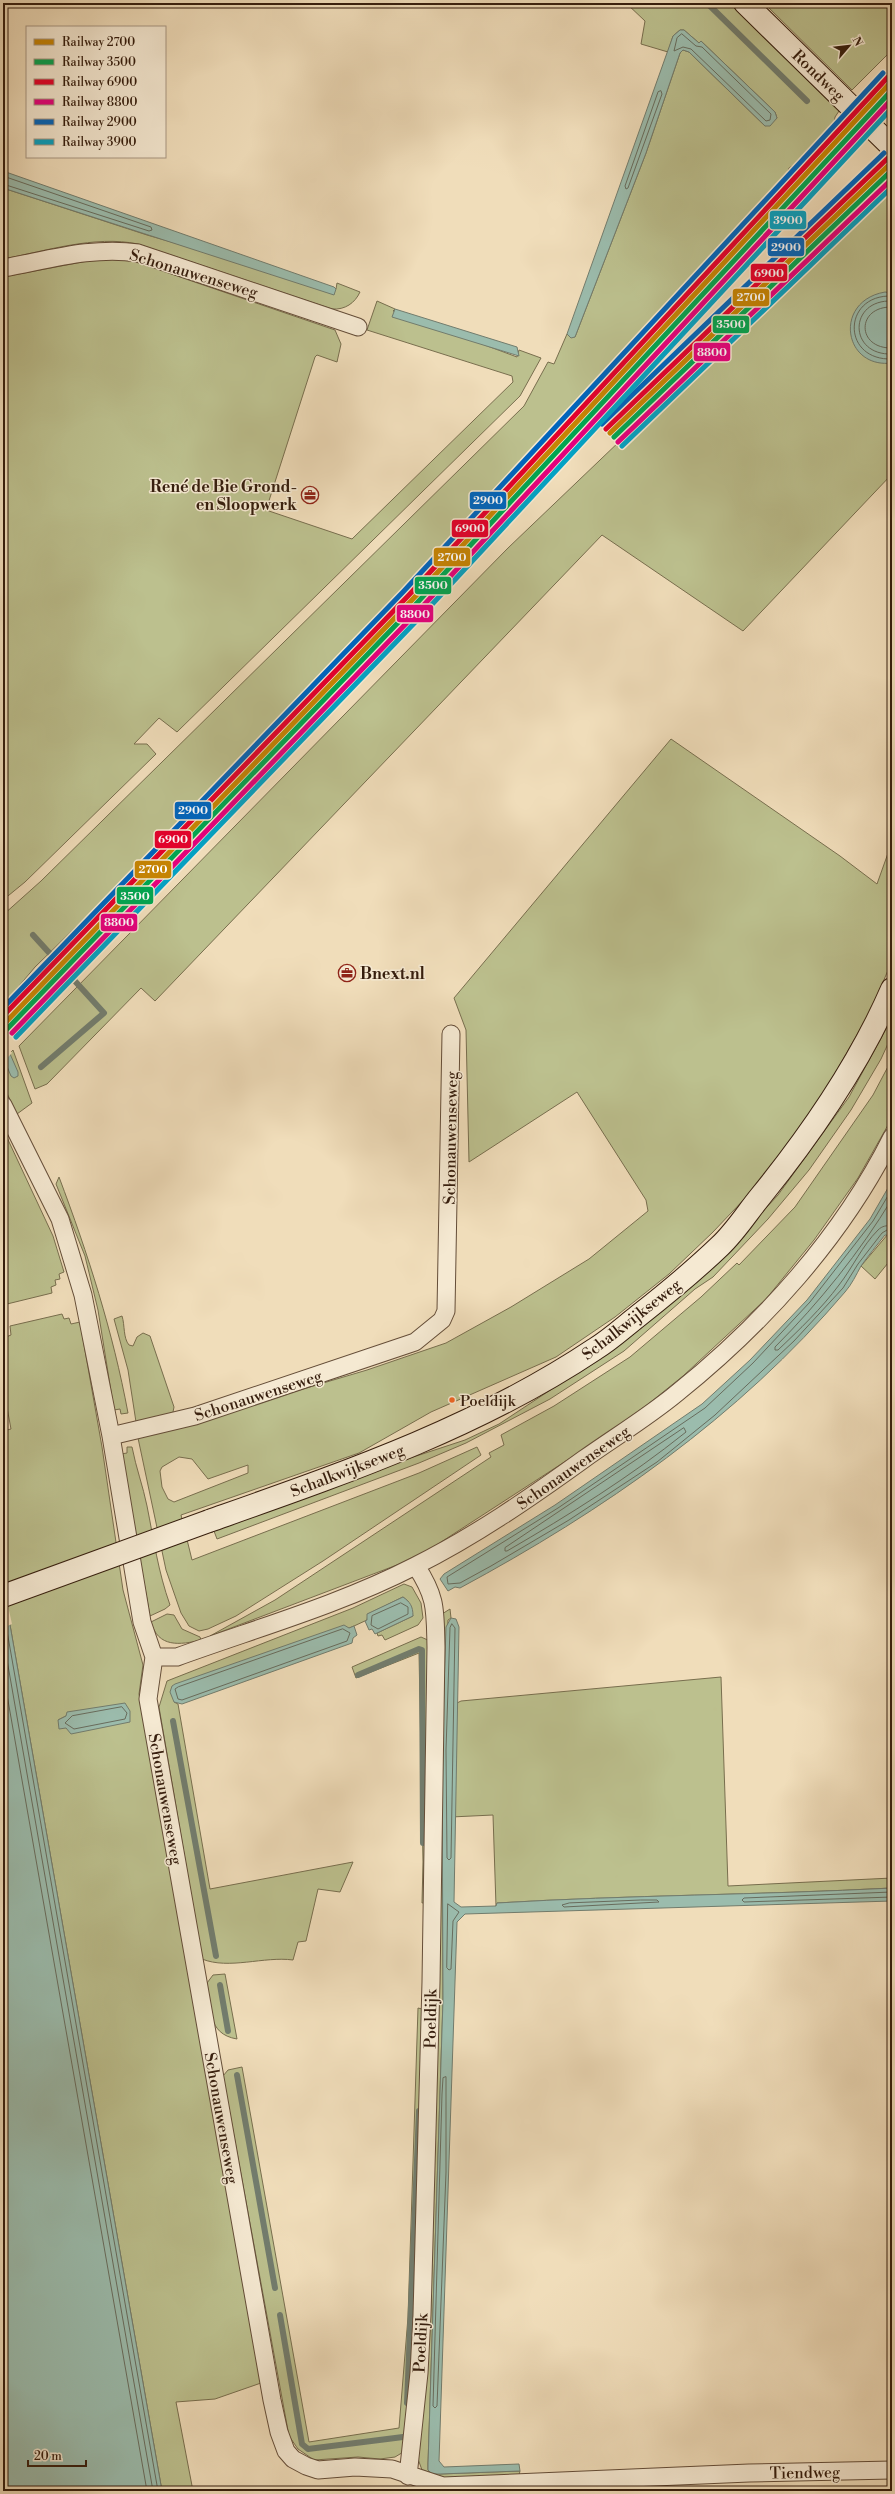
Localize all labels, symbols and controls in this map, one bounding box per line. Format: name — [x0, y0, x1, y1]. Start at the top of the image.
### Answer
legend — [26, 26, 166, 158]
north arrow — [829, 26, 869, 66]
text: Railway 2700 — [62, 35, 135, 50]
text: N — [849, 35, 865, 49]
street label: Rondweg — [788, 46, 850, 106]
text: Railway 3500 — [62, 55, 136, 70]
text: Railway 6900 — [62, 75, 137, 90]
text: Railway 8800 — [62, 95, 137, 110]
text: Railway 2900 — [62, 115, 137, 130]
text: Railway 3900 — [62, 135, 137, 150]
line badge: 3900 — [769, 210, 807, 230]
text: 3900 — [773, 214, 803, 228]
line badge: 2900 — [767, 237, 805, 257]
text: 2900 — [771, 241, 801, 255]
street label: Schonauwenseweg — [127, 245, 261, 303]
line badge: 6900 — [750, 263, 788, 282]
text: 6900 — [754, 267, 784, 281]
line badge: 2700 — [732, 288, 770, 307]
text: 2700 — [737, 291, 765, 305]
line badge: 3500 — [712, 315, 750, 334]
text: 3500 — [716, 318, 746, 332]
line badge: 8800 — [693, 342, 731, 362]
text: 8800 — [697, 346, 727, 360]
place label: René de Bie Grond- en Sloopwerk — [150, 477, 298, 515]
office icon: René de Bie Grond- en Sloopwerk — [300, 485, 320, 505]
line badge: 2900 — [469, 491, 507, 510]
text: 2900 — [473, 494, 503, 508]
line badge: 6900 — [451, 519, 489, 538]
text: 6900 — [455, 522, 485, 536]
line badge: 2700 — [433, 547, 471, 567]
text: 2700 — [438, 551, 466, 565]
line badge: 3500 — [414, 576, 452, 595]
text: 3500 — [418, 579, 448, 593]
line badge: 8800 — [396, 604, 434, 623]
text: 8800 — [400, 608, 430, 622]
line badge: 2900 — [174, 801, 212, 820]
text: 2900 — [178, 804, 208, 818]
line badge: 6900 — [154, 830, 192, 849]
text: 6900 — [158, 833, 188, 847]
line badge: 2700 — [134, 860, 172, 879]
text: 2700 — [139, 863, 167, 877]
line badge: 3500 — [116, 886, 154, 905]
text: 3500 — [120, 890, 150, 904]
line badge: 8800 — [100, 913, 138, 932]
text: 8800 — [104, 916, 134, 930]
office icon: Bnext.nl — [337, 963, 357, 983]
place label: Bnext.nl — [360, 964, 426, 984]
street label: Schonauwenseweg — [440, 1070, 462, 1205]
street label: Schalkwijkseweg — [578, 1274, 686, 1365]
street label: Schonauwenseweg — [192, 1366, 325, 1426]
place label: Poeldijk — [460, 1392, 517, 1411]
marker: Poeldijk — [447, 1395, 457, 1405]
street label: Schonauwenseweg — [513, 1421, 634, 1514]
street label: Schalkwijkseweg — [288, 1440, 408, 1502]
street label: Schonauwenseweg — [144, 1732, 187, 1867]
street label: Poeldijk — [420, 1988, 442, 2049]
street label: Schonauwenseweg — [200, 2051, 243, 2186]
street label: Poeldijk — [409, 2311, 433, 2373]
scale bar — [28, 2442, 86, 2468]
text: 20 m — [34, 2449, 62, 2464]
street label: Tiendweg — [770, 2462, 841, 2484]

